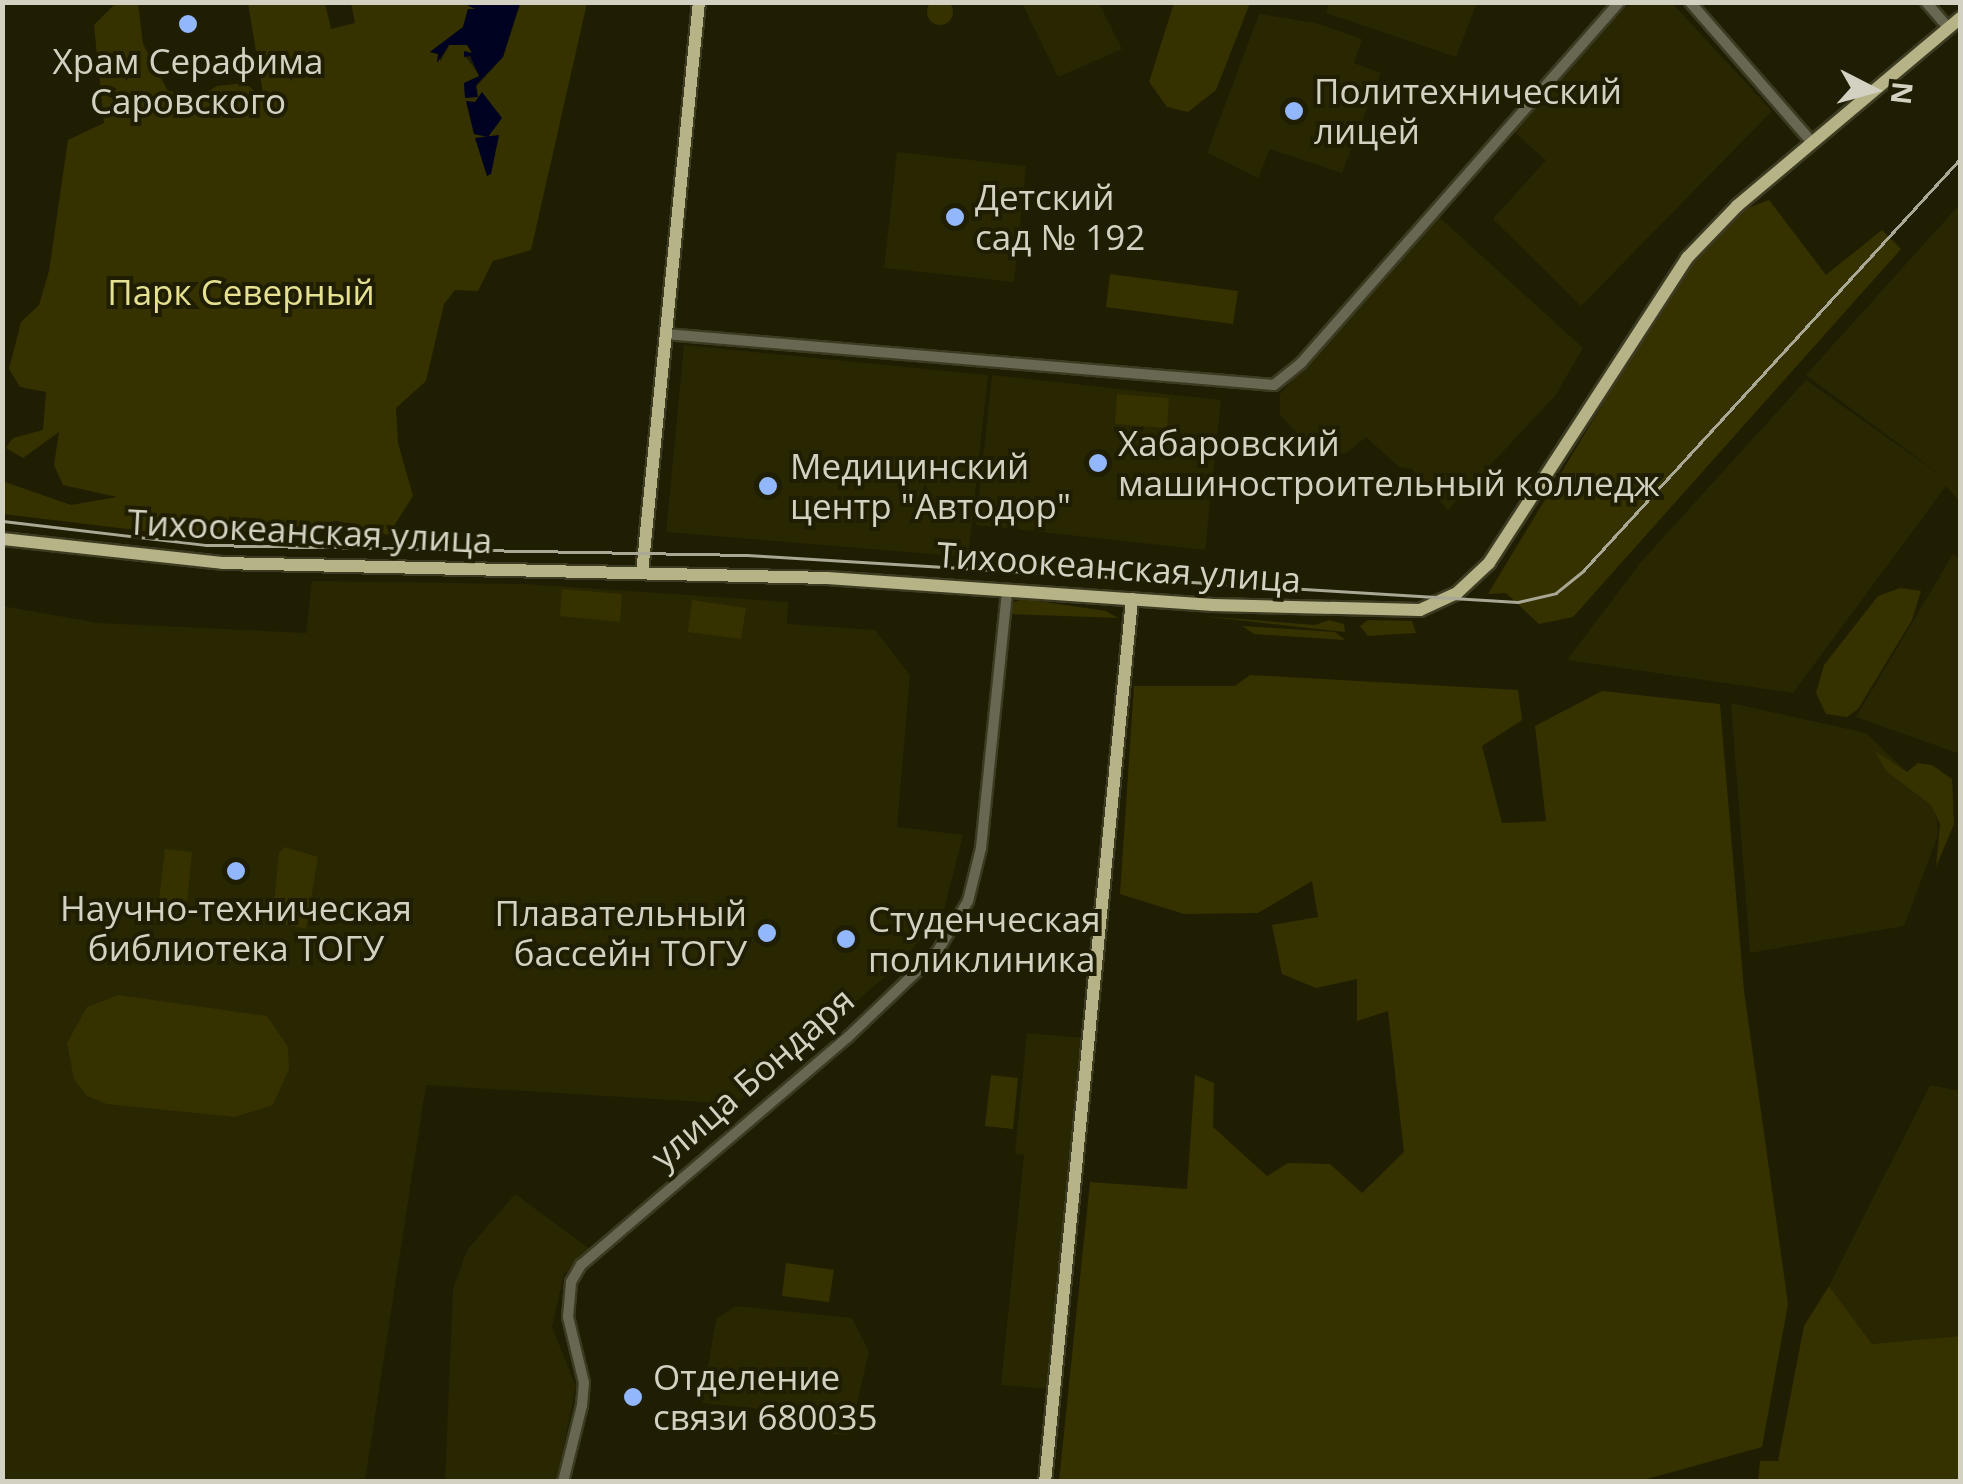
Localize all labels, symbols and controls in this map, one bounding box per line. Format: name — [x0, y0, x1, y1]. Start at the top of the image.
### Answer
marker: Храм Серафима Саровского — [177, 13, 199, 35]
place label: Храм Серафима Саровского — [53, 40, 323, 122]
north arrow — [1823, 40, 1923, 140]
place label: Политехнический лицей — [1314, 70, 1622, 152]
text: N — [1883, 80, 1923, 106]
marker: Политехнический лицей — [1283, 100, 1305, 122]
place label: Детский сад № 192 — [975, 176, 1145, 258]
marker: Детский сад № 192 — [944, 206, 966, 228]
park label: Парк Северный — [107, 271, 375, 313]
place label: Хабаровский машиностроительный колледж — [1118, 422, 1660, 504]
place label: Медицинский центр "Автодор" — [790, 445, 1071, 527]
marker: Хабаровский машиностроительный колледж — [1087, 452, 1109, 474]
marker: Медицинский центр "Автодор" — [755, 473, 781, 499]
street label: Тихоокеанская улица — [127, 500, 493, 562]
street label: Тихоокеанская улица — [935, 533, 1303, 601]
marker: Научно-техническая библиотека ТОГУ — [225, 860, 247, 882]
place label: Научно-техническая библиотека ТОГУ — [60, 887, 412, 969]
place label: Плавательный бассейн ТОГУ — [494, 892, 747, 974]
place label: Студенческая поликлиника — [868, 898, 1101, 980]
marker: Плавательный бассейн ТОГУ — [756, 922, 778, 944]
marker: Студенческая поликлиника — [833, 926, 859, 952]
street label: улица Бондаря — [642, 978, 862, 1178]
place label: Отделение связи 680035 — [653, 1356, 878, 1438]
marker: Отделение связи 680035 — [622, 1386, 644, 1408]

